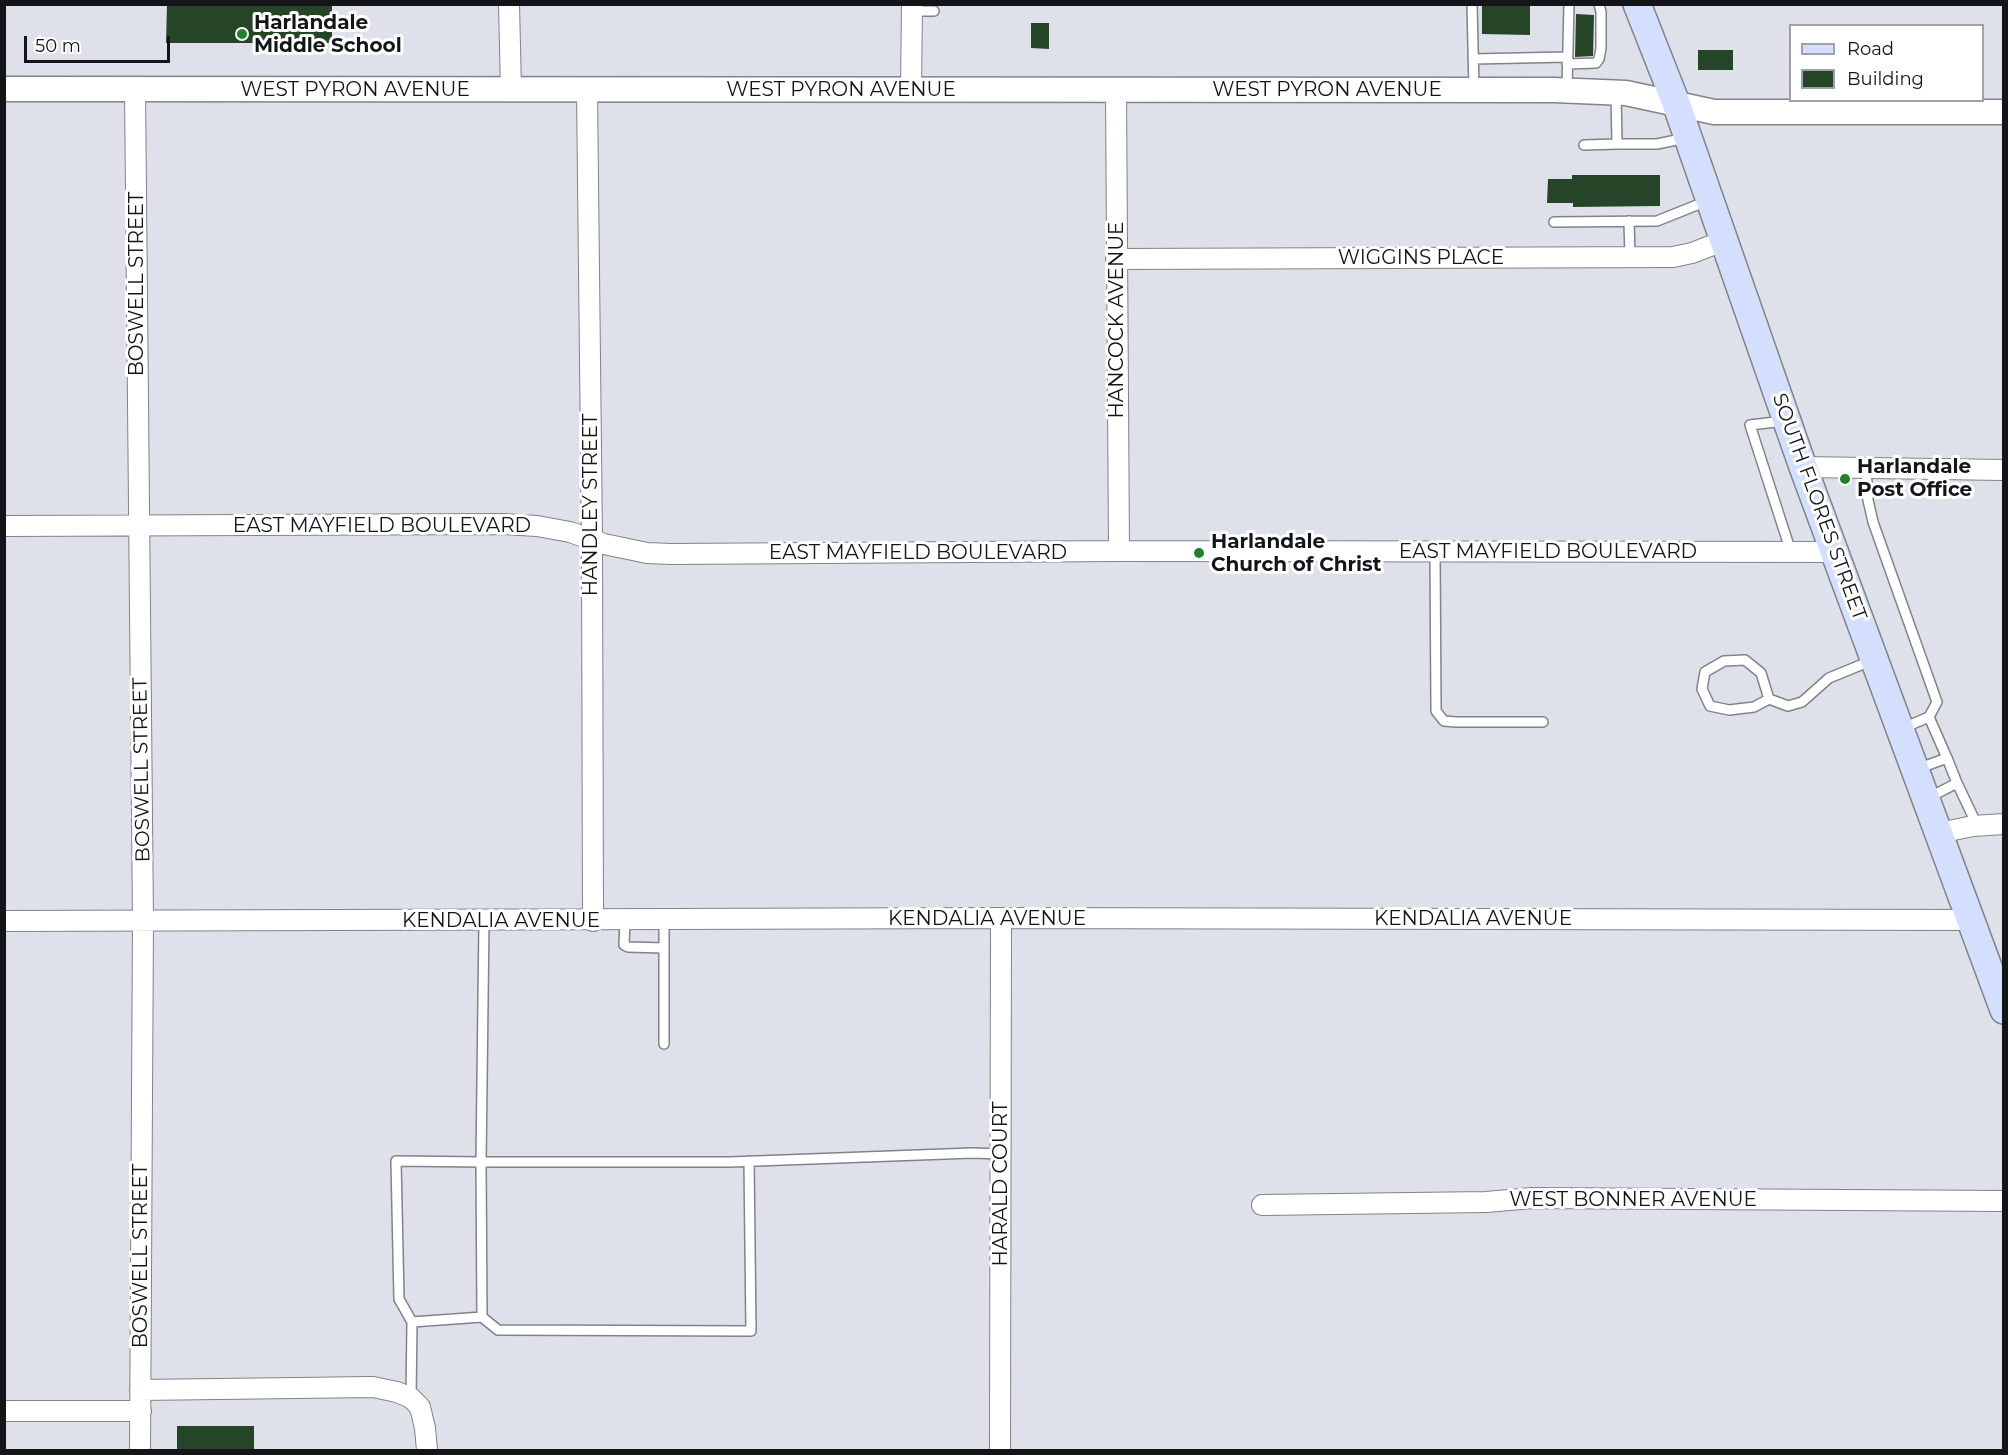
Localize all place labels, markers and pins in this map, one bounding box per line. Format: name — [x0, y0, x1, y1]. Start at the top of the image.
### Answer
place label: Harlandale Middle School — [254, 11, 402, 58]
marker: Harlandale Middle School — [235, 27, 249, 41]
place label: Harlandale Post Office — [1857, 455, 1972, 502]
marker: Harlandale Post Office — [1838, 472, 1852, 486]
place label: Harlandale Church of Christ — [1211, 530, 1381, 577]
marker: Harlandale Church of Christ — [1192, 546, 1206, 560]

